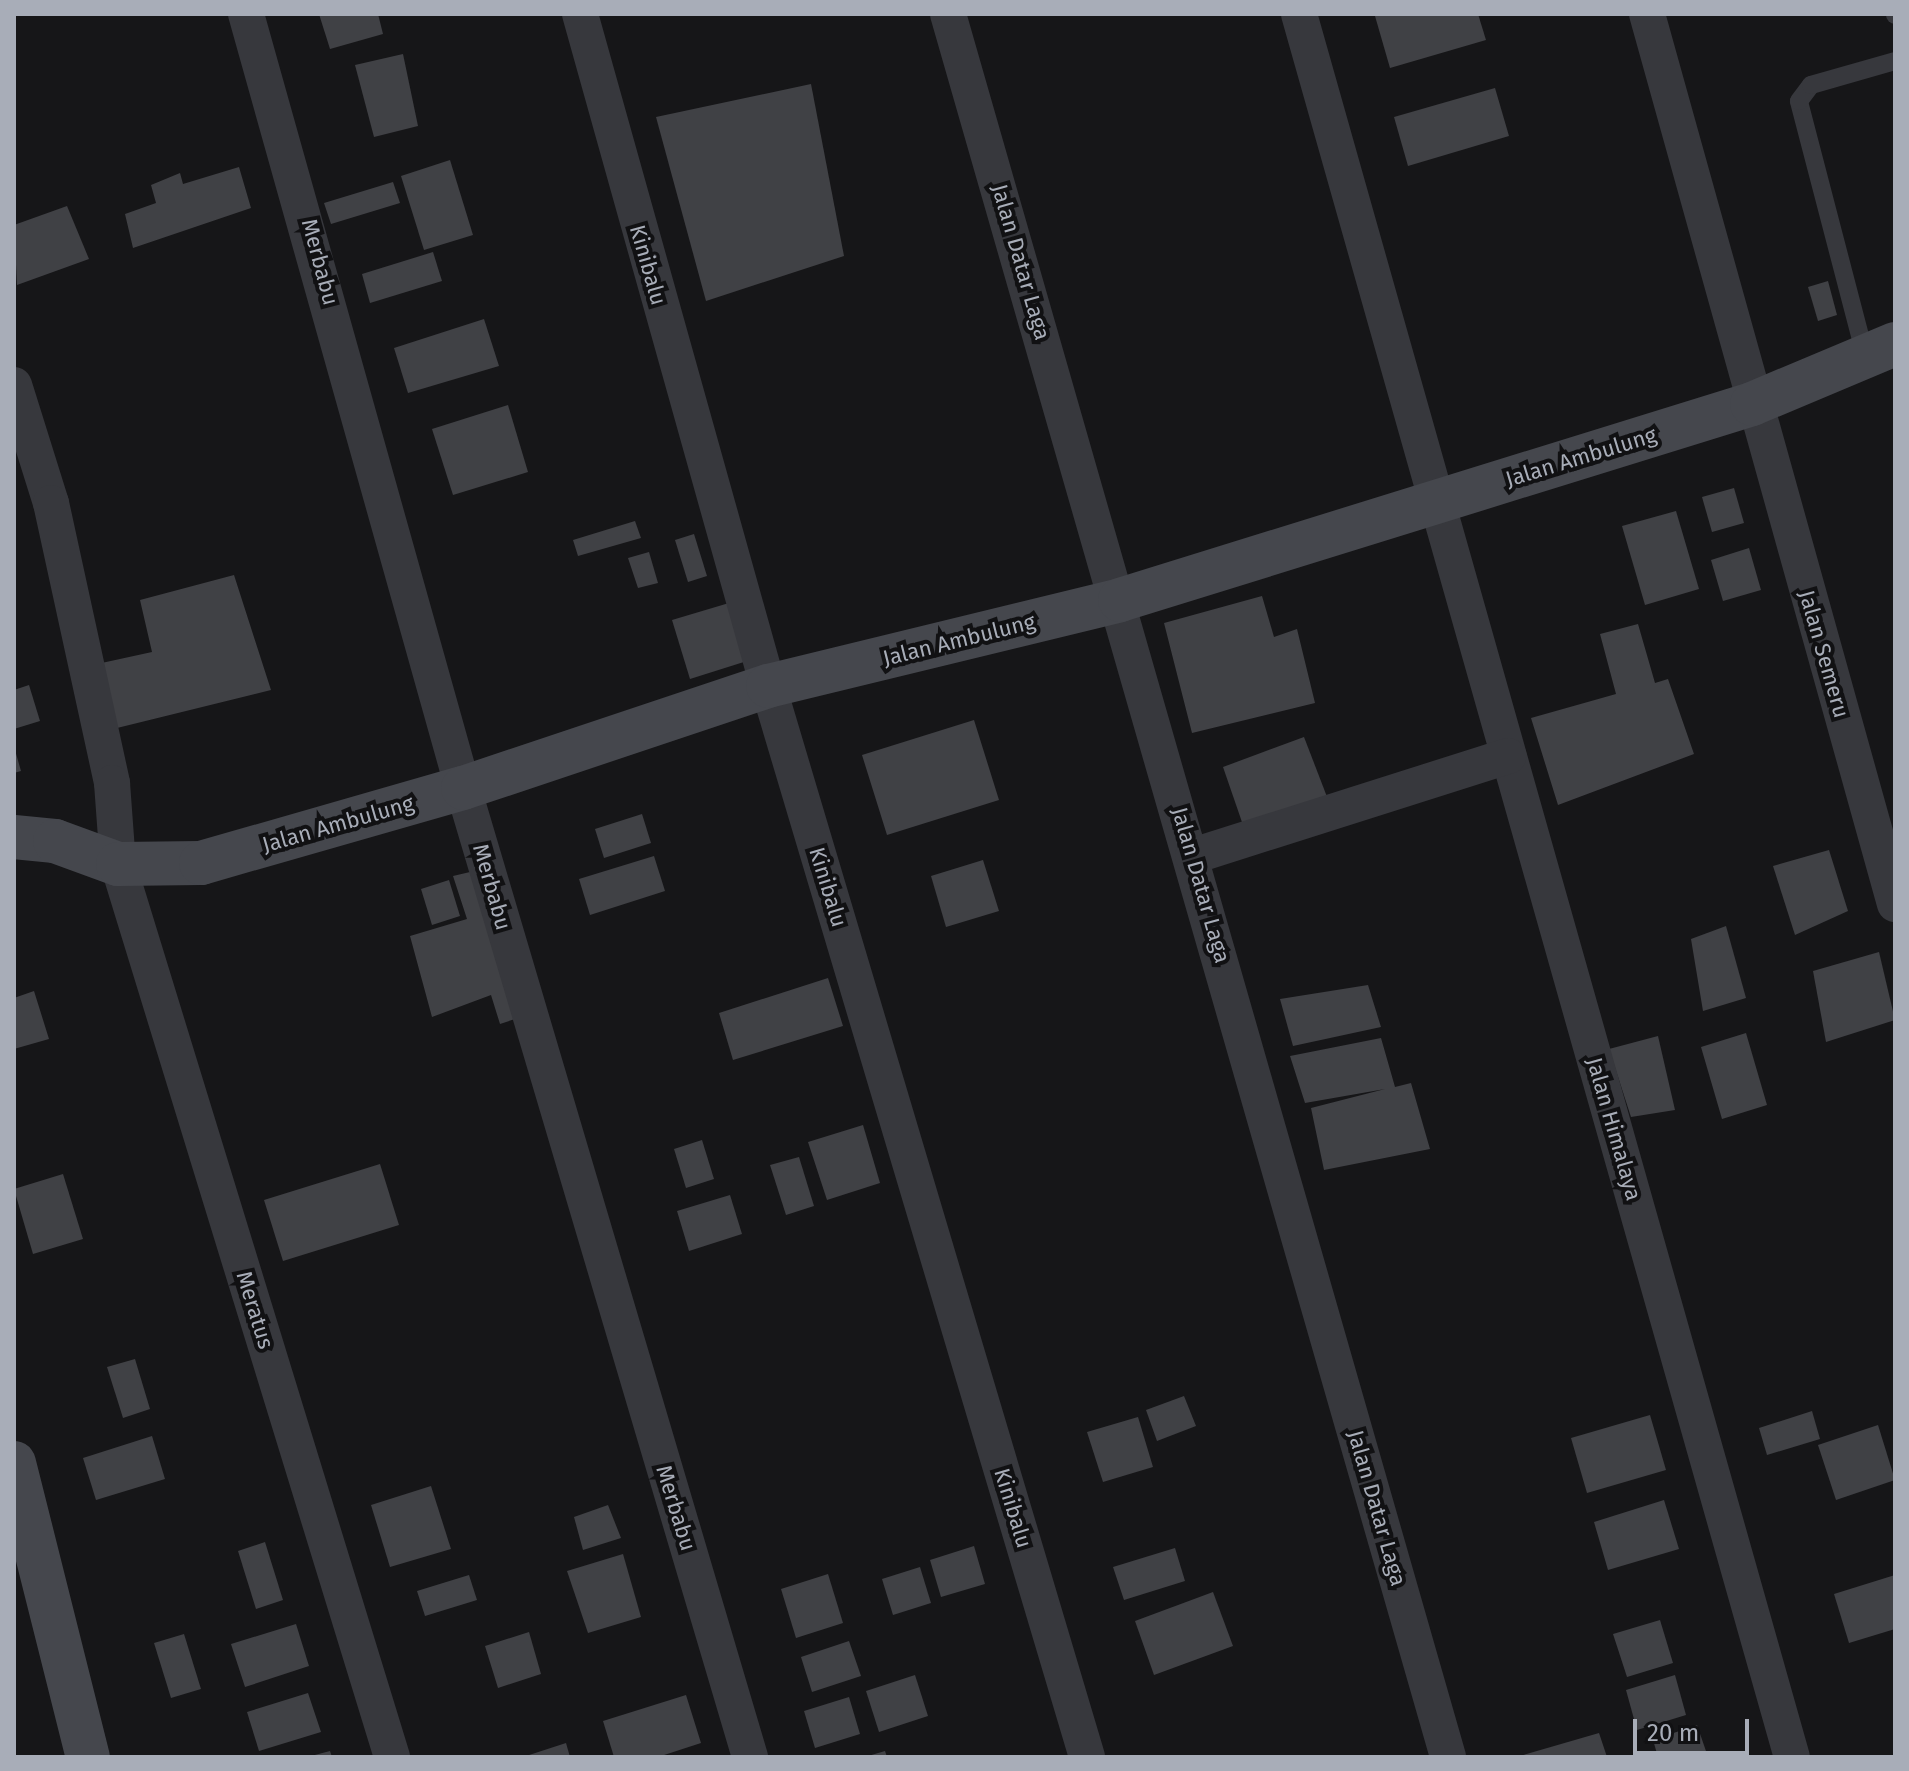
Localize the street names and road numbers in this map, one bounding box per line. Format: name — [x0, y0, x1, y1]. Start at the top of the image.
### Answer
street label: Jalan Datar Laga — [986, 181, 1056, 343]
street label: Merbabu — [296, 216, 344, 308]
street label: Kinibalu — [624, 222, 672, 308]
street label: Jalan Ambulung — [1502, 422, 1660, 492]
street label: Jalan Semeru — [1793, 587, 1855, 721]
street label: Jalan Ambulung — [880, 608, 1038, 672]
street label: Jalan Ambulung — [259, 790, 417, 858]
street label: Jalan Datar Laga — [1166, 804, 1236, 966]
street label: Merbabu — [467, 841, 517, 933]
street label: Kinibalu — [803, 844, 853, 930]
street label: Jalan Himalaya — [1581, 1054, 1647, 1204]
street label: Meratus — [231, 1268, 279, 1352]
street label: Jalan Datar Laga — [1342, 1427, 1412, 1589]
street label: Merbabu — [650, 1462, 702, 1554]
street label: Kinibalu — [988, 1465, 1038, 1551]

